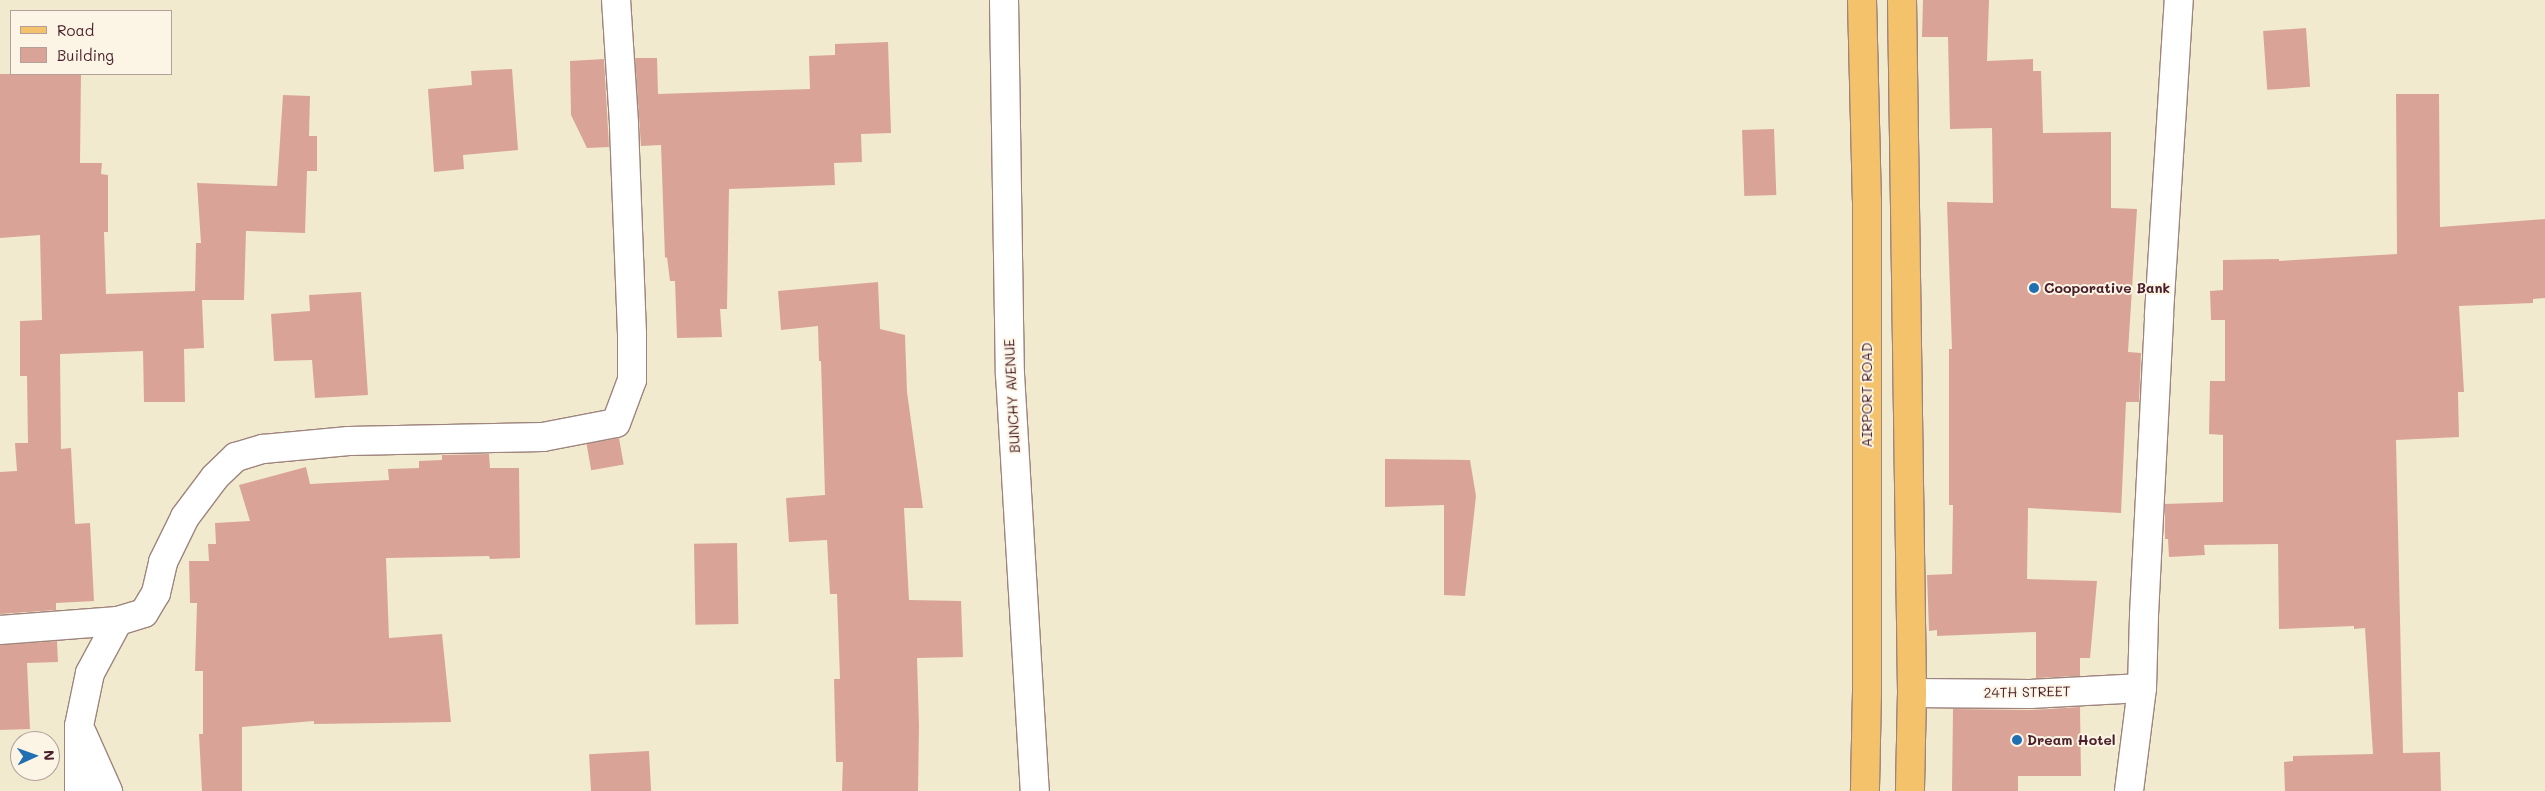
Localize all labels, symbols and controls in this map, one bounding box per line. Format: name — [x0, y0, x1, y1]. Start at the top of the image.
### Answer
legend — [10, 10, 172, 75]
text: Road — [57, 20, 94, 40]
text: Building — [57, 45, 114, 65]
place label: Cooporative Bank — [2044, 280, 2170, 296]
marker: Cooporative Bank — [2028, 282, 2040, 294]
street label: BUNCHY AVENUE — [1001, 338, 1023, 454]
street label: AIRPORT ROAD — [1859, 342, 1875, 448]
street label: 24TH STREET — [1983, 683, 2071, 701]
north arrow — [10, 731, 60, 781]
place label: Dream Hotel — [2027, 732, 2116, 748]
marker: Dream Hotel — [2011, 734, 2023, 746]
text: N — [40, 750, 59, 761]

